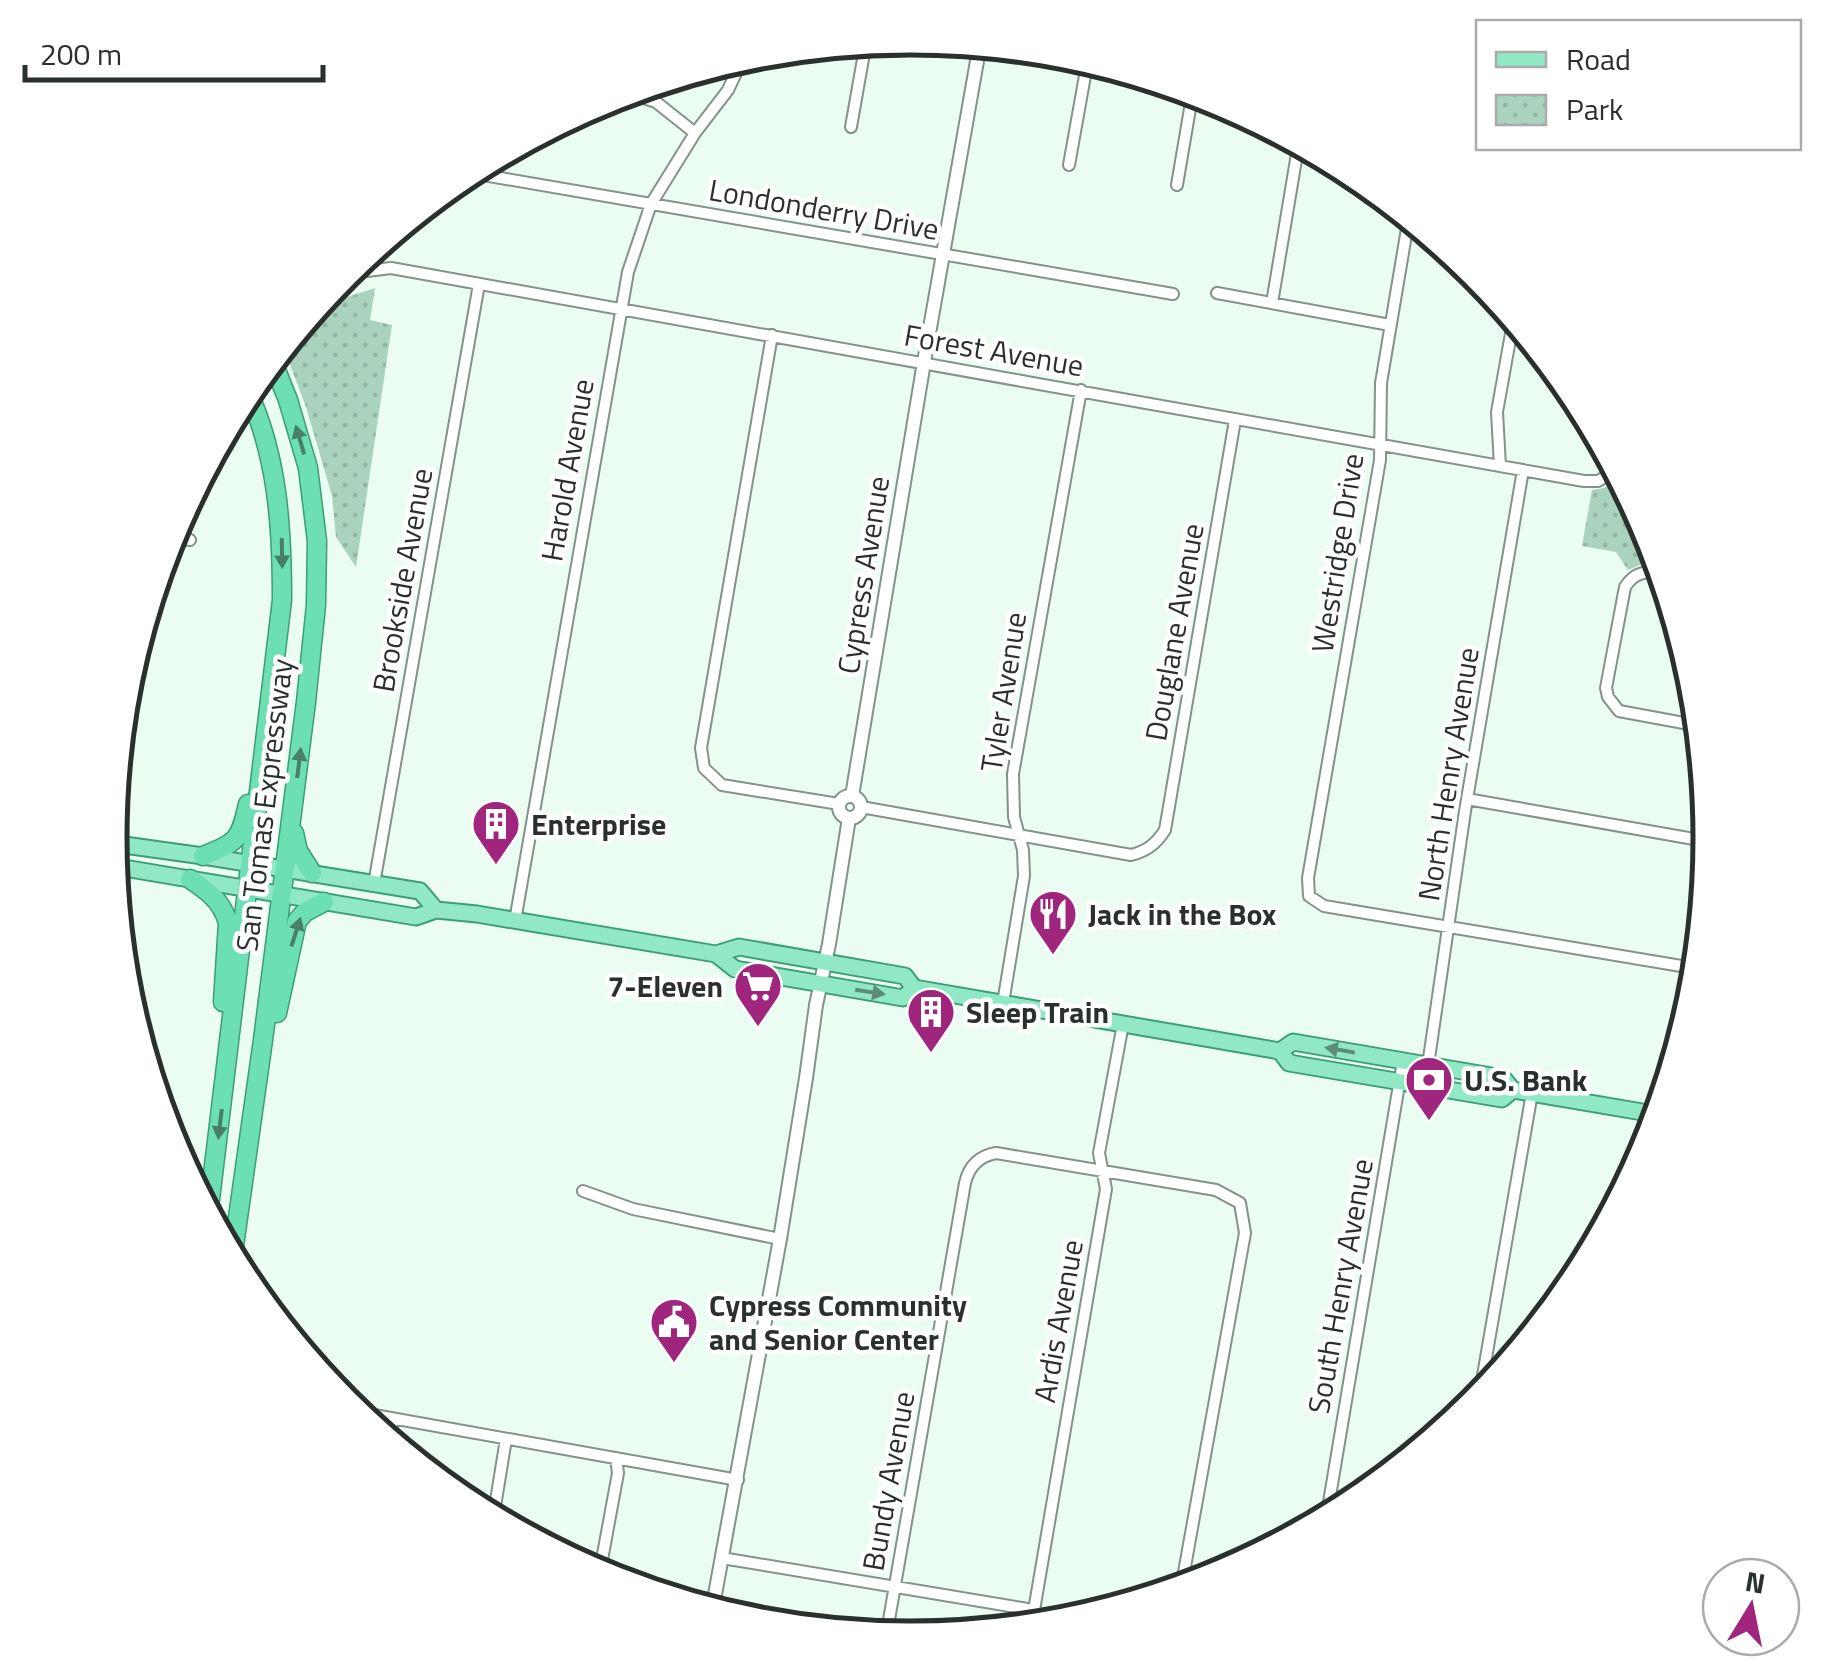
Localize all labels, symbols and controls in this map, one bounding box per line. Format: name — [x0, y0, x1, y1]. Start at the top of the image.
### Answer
scale bar — [25, 20, 322, 82]
legend — [1476, 20, 1801, 150]
text: 200 m — [40, 31, 122, 77]
text: Road — [1566, 36, 1631, 82]
text: Park — [1566, 86, 1623, 132]
street label: Londonderry Drive — [706, 166, 942, 252]
street label: Forest Avenue — [901, 312, 1087, 388]
street label: Harold Avenue — [528, 375, 606, 565]
one-way arrow — [292, 425, 307, 455]
street label: Westridge Drive — [1299, 450, 1375, 656]
street label: Brookside Avenue — [360, 464, 444, 696]
street label: Cypress Avenue — [825, 473, 901, 677]
street label: Douglane Avenue — [1132, 520, 1216, 744]
one-way arrow — [274, 537, 290, 569]
street label: Tyler Avenue — [968, 609, 1038, 775]
street label: North Henry Avenue — [1405, 644, 1491, 904]
street label: San Tomas Expressway — [223, 656, 305, 954]
one-way arrow — [291, 746, 307, 778]
building icon: Enterprise — [470, 798, 522, 866]
place label: Enterprise — [531, 801, 666, 847]
restaurant icon: Jack in the Box — [1027, 888, 1079, 956]
place label: Jack in the Box — [1088, 891, 1276, 937]
one-way arrow — [290, 916, 305, 946]
supermarket icon: 7-Eleven — [732, 960, 784, 1028]
place label: 7-Eleven — [608, 963, 723, 1009]
one-way arrow — [854, 985, 886, 1000]
building icon: Sleep Train — [905, 986, 957, 1054]
place label: Sleep Train — [966, 989, 1109, 1035]
one-way arrow — [1324, 1042, 1356, 1057]
bank icon: U.S. Bank — [1403, 1054, 1455, 1122]
place label: U.S. Bank — [1464, 1057, 1588, 1103]
one-way arrow — [212, 1109, 228, 1141]
street label: South Henry Avenue — [1295, 1155, 1385, 1417]
street label: Ardis Avenue — [1021, 1236, 1095, 1406]
place label: Cypress Community and Senior Center — [709, 1282, 967, 1362]
public building icon: Cypress Community and Senior Center — [648, 1296, 700, 1364]
street label: Bundy Avenue — [850, 1388, 926, 1574]
north arrow — [1701, 1557, 1801, 1657]
text: N — [1742, 1559, 1769, 1605]

